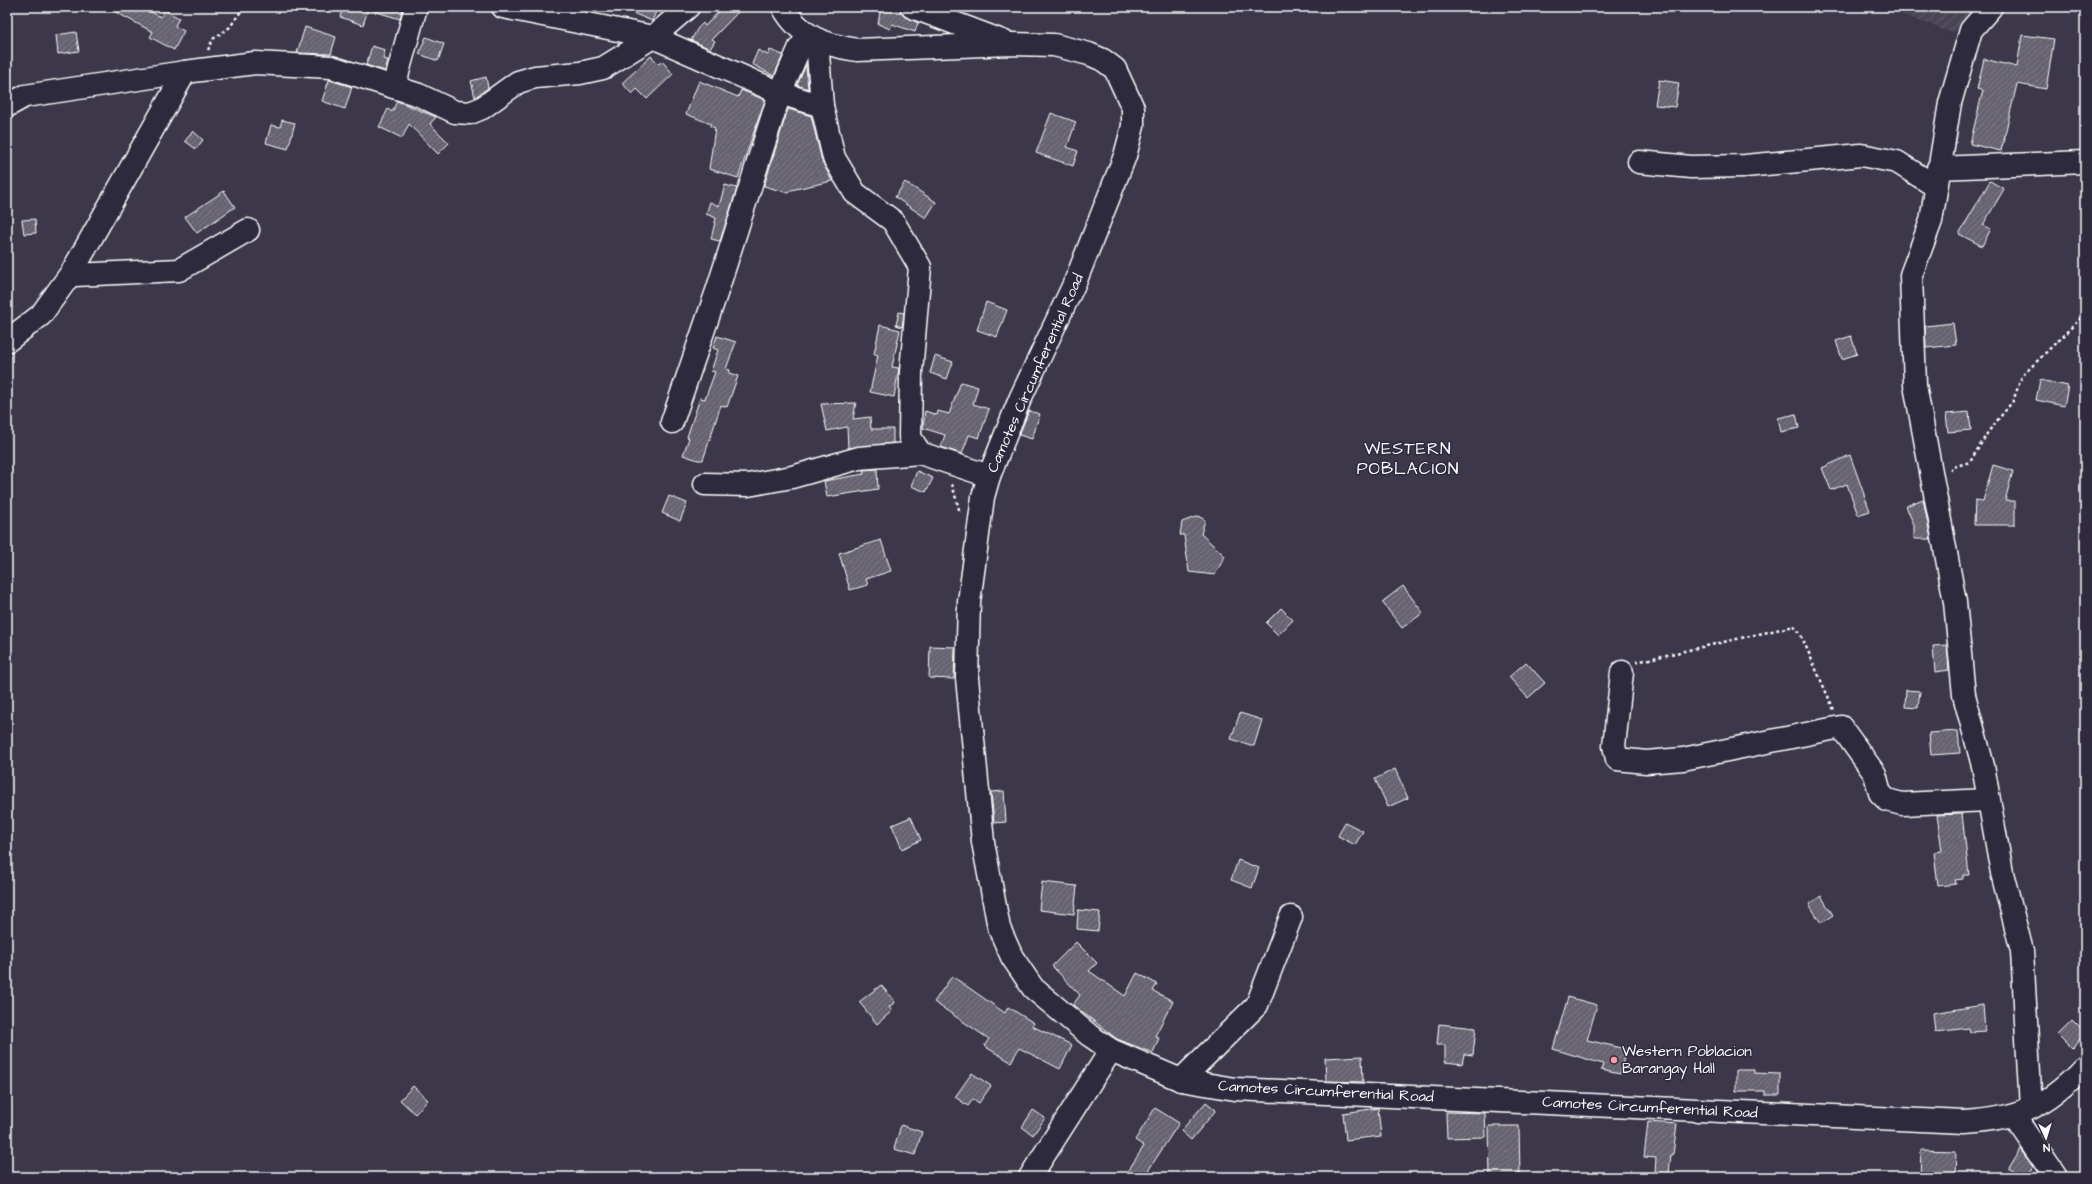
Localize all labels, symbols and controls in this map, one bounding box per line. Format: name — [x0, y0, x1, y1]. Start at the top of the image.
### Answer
street label: Camotes Circumferential Road — [982, 270, 1089, 476]
district label: WESTERN POBLACION — [1357, 437, 1459, 481]
place label: Western Poblacion Barangay Hall — [1622, 1041, 1752, 1080]
marker: Western Poblacion Barangay Hall — [1609, 1055, 1619, 1065]
street label: Camotes Circumferential Road — [1218, 1075, 1435, 1108]
street label: Camotes Circumferential Road — [1542, 1091, 1759, 1124]
north arrow — [2026, 1118, 2066, 1158]
text: N — [2043, 1140, 2051, 1155]

